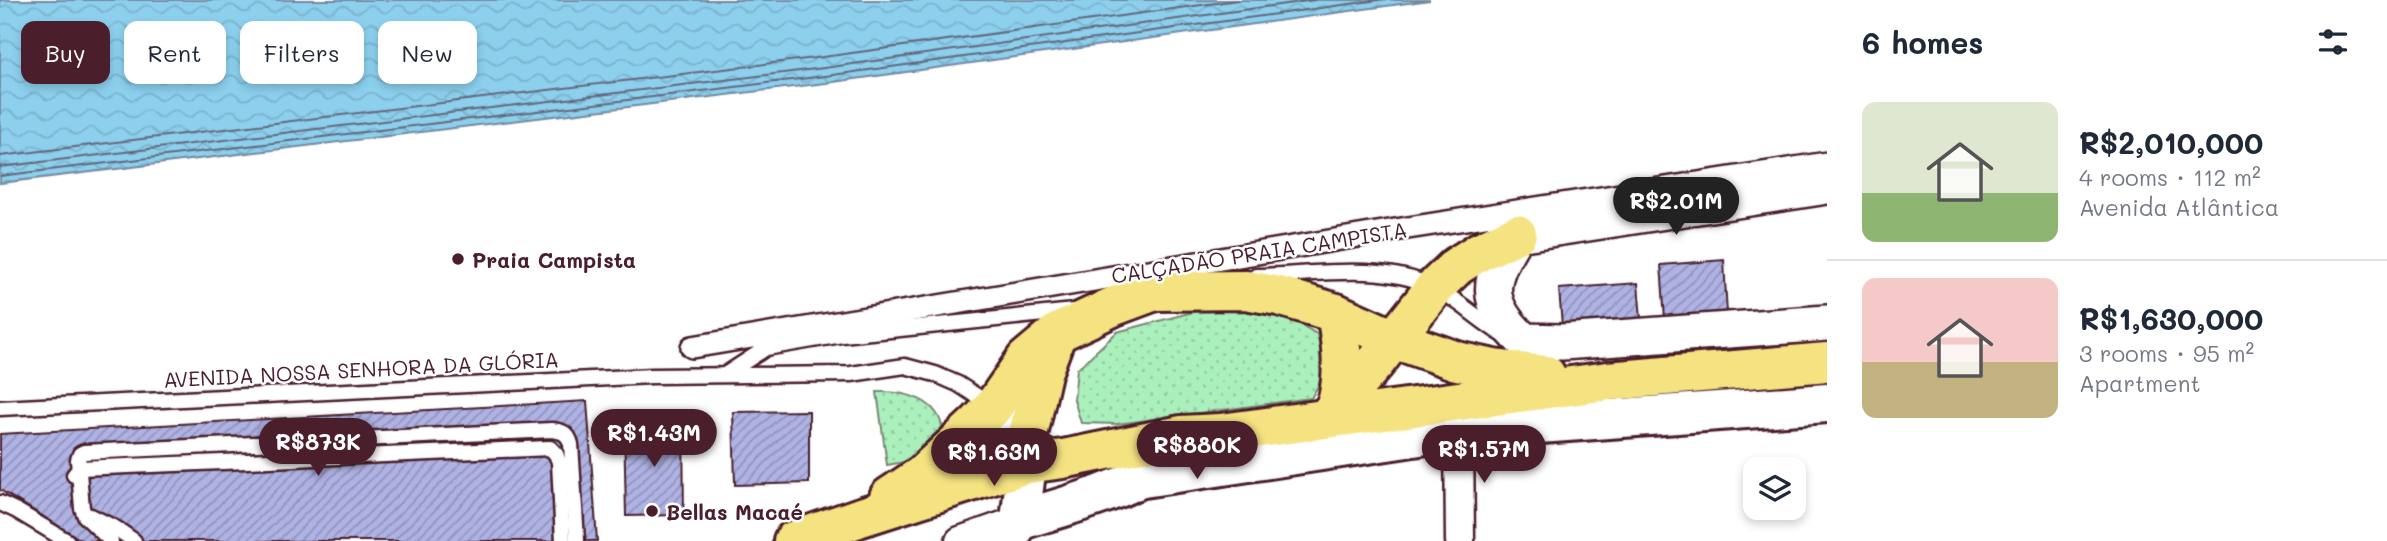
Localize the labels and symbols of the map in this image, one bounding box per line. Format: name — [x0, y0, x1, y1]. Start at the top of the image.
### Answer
pin: R$2.01M — [1611, 177, 1741, 237]
street label: CALÇADÃO PRAIA CAMPISTA — [1109, 215, 1409, 289]
place label: Praia Campista — [472, 246, 636, 273]
marker: Praia Campista — [450, 251, 466, 267]
street label: AVENIDA NOSSA SENHORA DA GLÓRIA — [163, 345, 559, 393]
pin: R$1.43M — [589, 410, 719, 469]
pin: R$873K — [261, 419, 375, 478]
pin: R$880K — [1140, 421, 1254, 481]
pin: R$1.57M — [1419, 426, 1549, 485]
pin: R$1.63M — [929, 428, 1059, 488]
place label: Bellas Macaé — [666, 498, 803, 525]
marker: Bellas Macaé — [644, 503, 660, 519]

